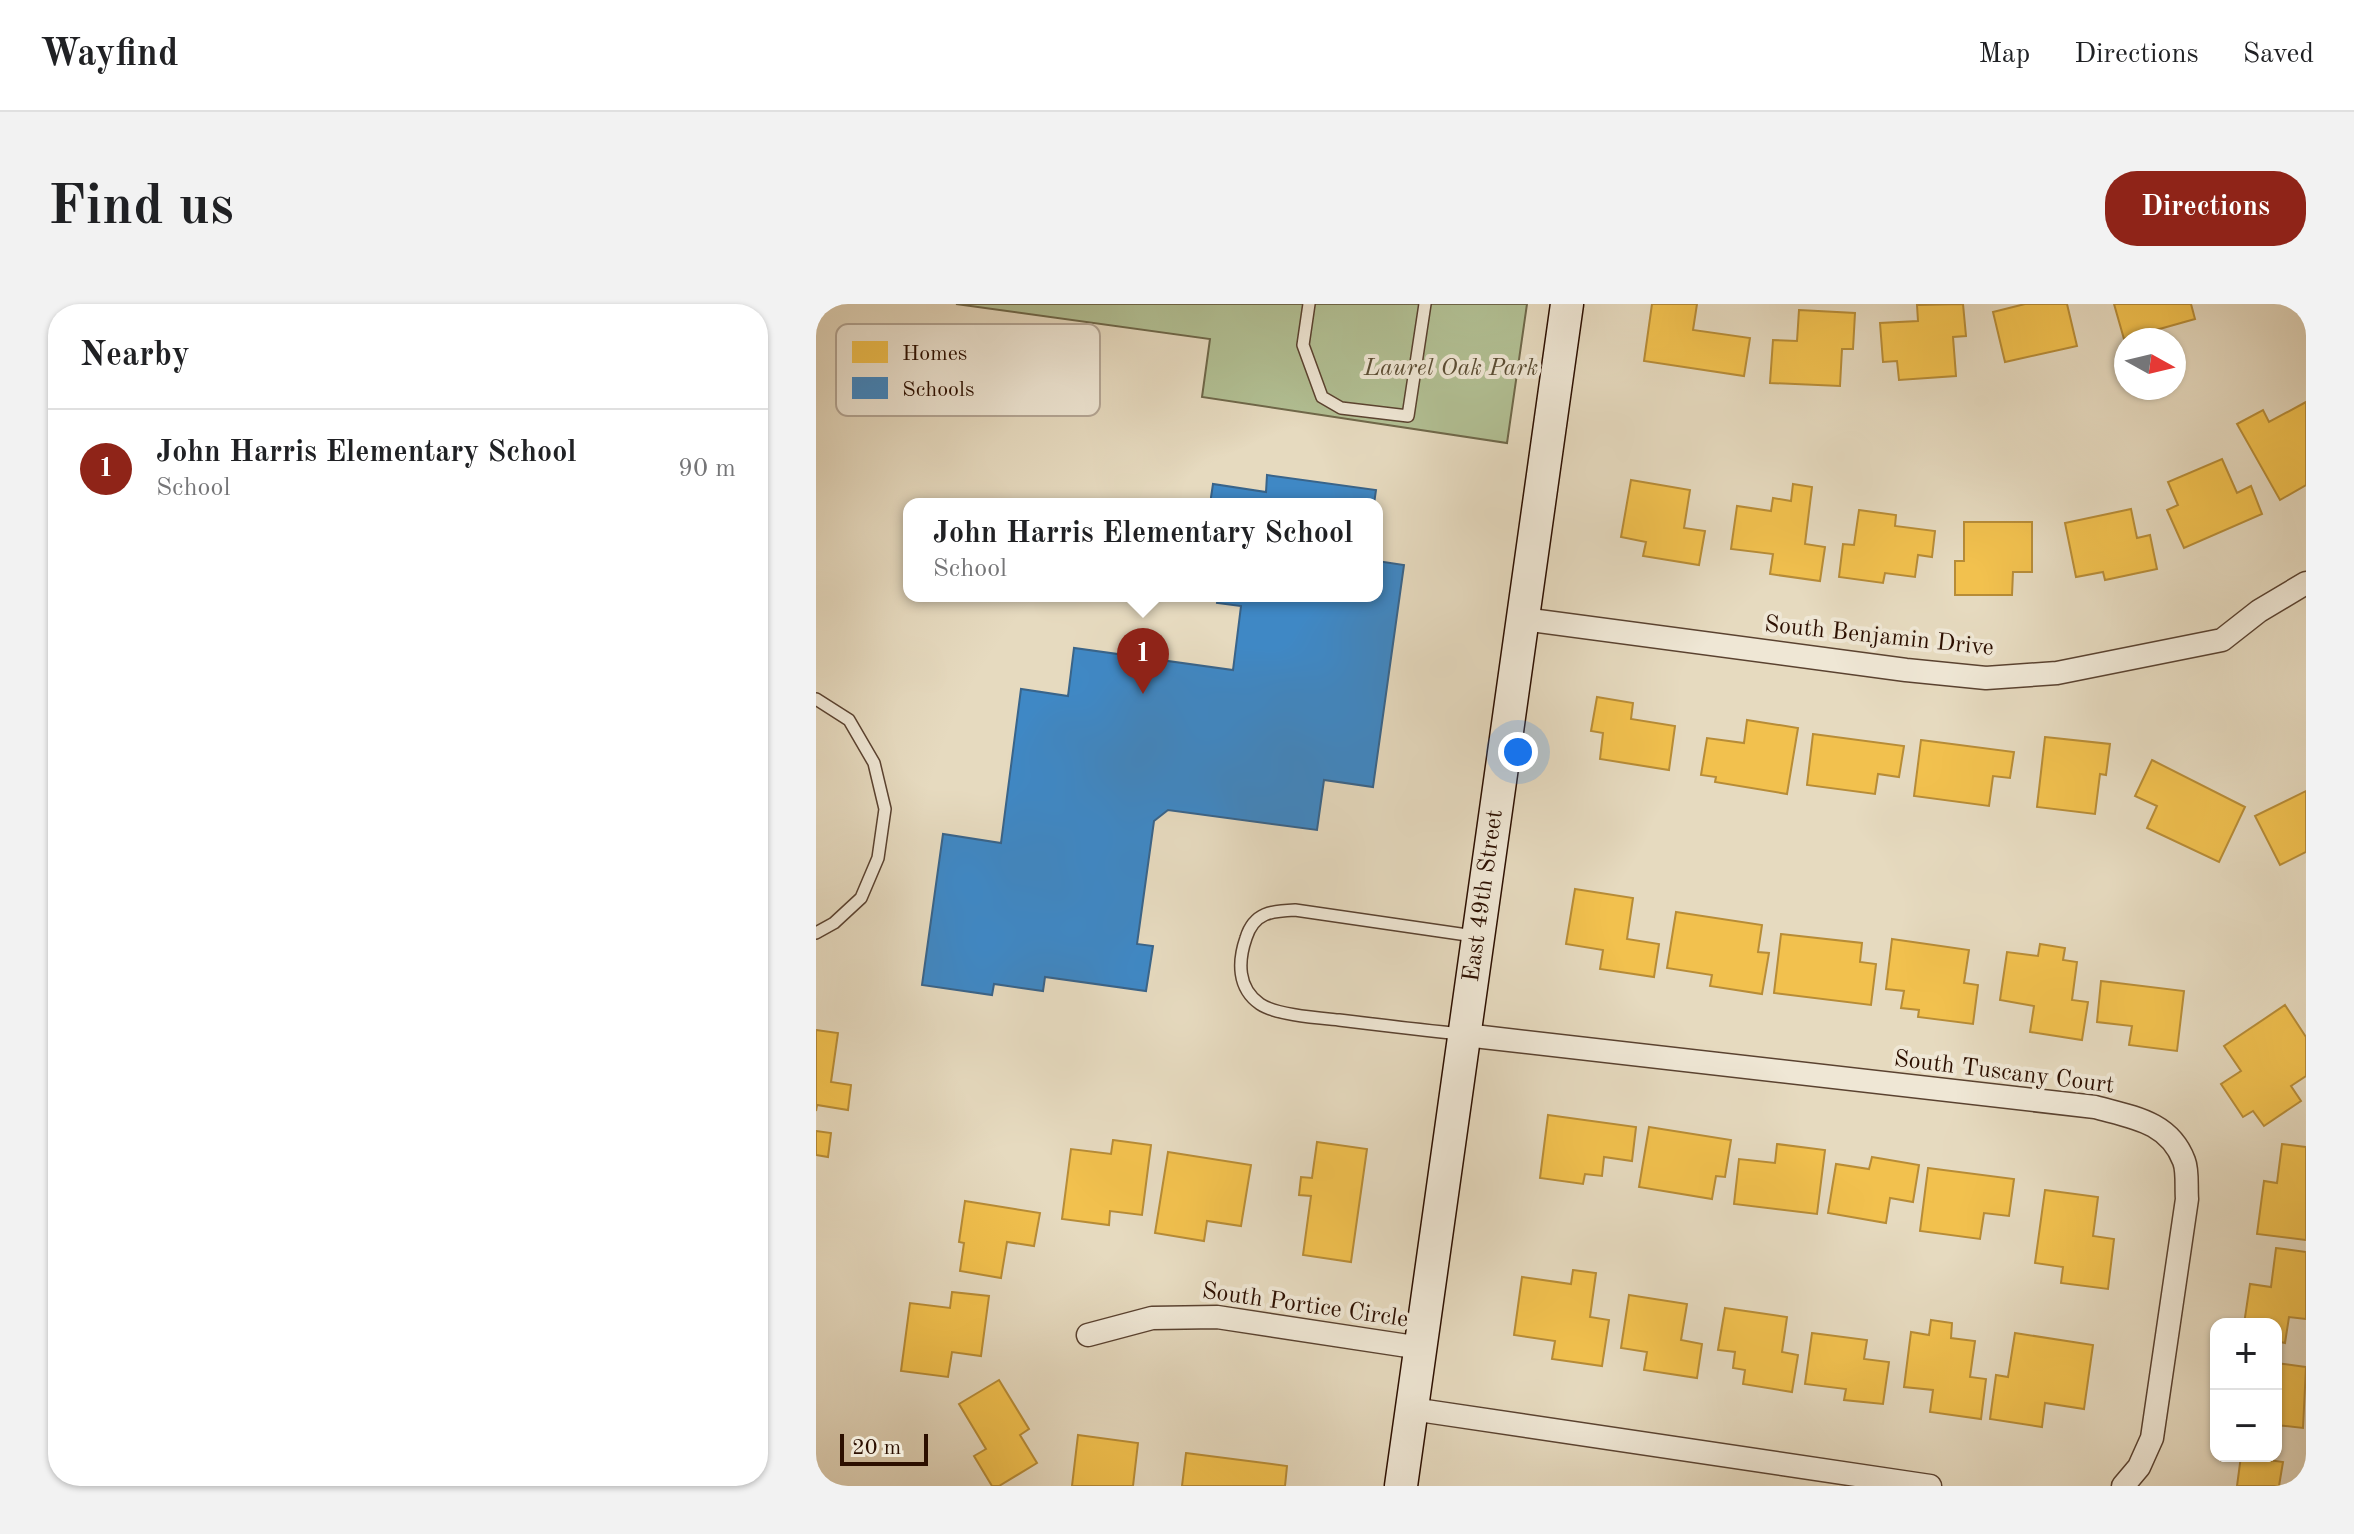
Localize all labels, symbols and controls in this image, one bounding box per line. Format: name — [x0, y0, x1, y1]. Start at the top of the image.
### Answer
text: Wayfind — [40, 36, 178, 74]
text: Map — [1978, 41, 2030, 69]
text: Directions — [2074, 41, 2199, 69]
text: Saved — [2243, 41, 2314, 69]
button: Directions — [2105, 171, 2306, 246]
text: Find us — [48, 180, 234, 236]
legend — [836, 324, 1100, 416]
north arrow — [2114, 328, 2186, 400]
text: Nearby — [80, 339, 190, 373]
text: Homes — [902, 343, 967, 365]
park label: Laurel Oak Park — [1363, 357, 1538, 381]
text: Schools — [902, 379, 975, 401]
text: John Harris Elementary School — [156, 438, 577, 468]
text: 1 — [98, 456, 114, 482]
text: 90 m — [678, 456, 736, 482]
text: School — [156, 475, 230, 501]
popup — [903, 498, 1383, 602]
text: John Harris Elementary School — [933, 519, 1353, 549]
text: School — [933, 556, 1007, 582]
street label: South Benjamin Drive — [1763, 613, 1995, 661]
pin: 1 — [1117, 628, 1169, 694]
your location — [1498, 732, 1538, 772]
street label: East 49th Street — [1460, 808, 1508, 983]
street label: South Tuscany Court — [1892, 1048, 2116, 1098]
street label: South Portice Circle — [1200, 1280, 1410, 1332]
map controls — [2210, 1318, 2282, 1462]
button: + — [2210, 1318, 2282, 1390]
button: − — [2210, 1390, 2282, 1462]
scale bar — [840, 1430, 928, 1466]
text: 20 m — [852, 1437, 901, 1459]

